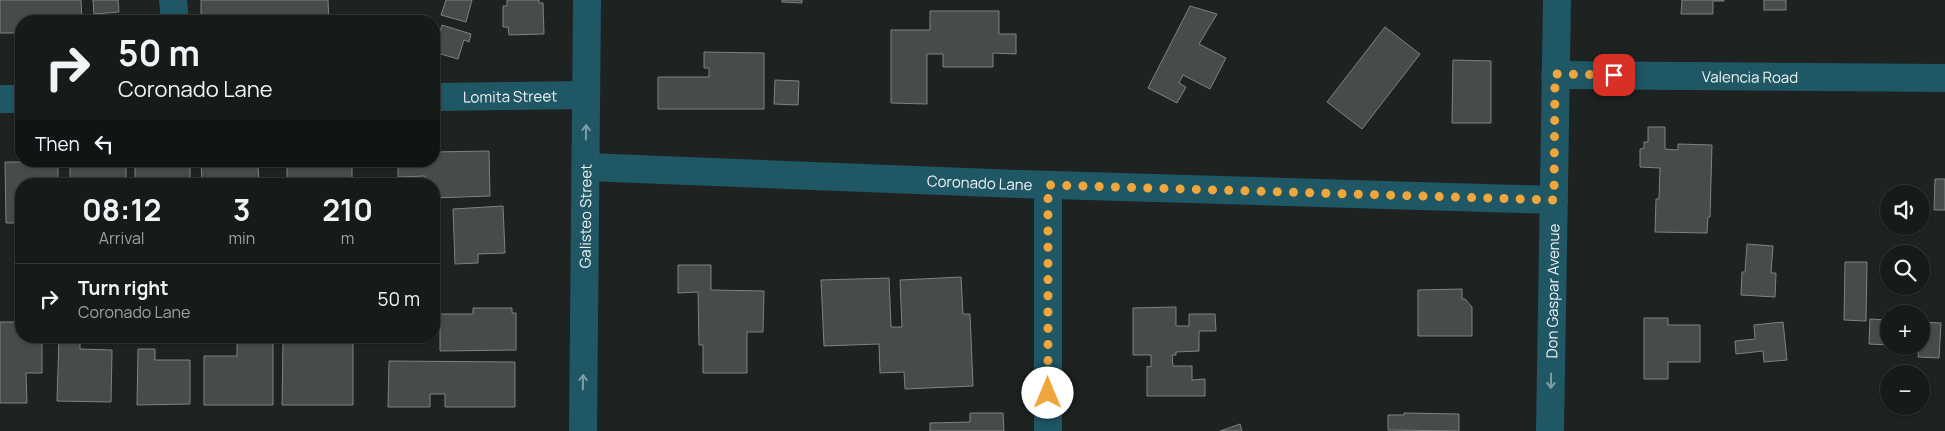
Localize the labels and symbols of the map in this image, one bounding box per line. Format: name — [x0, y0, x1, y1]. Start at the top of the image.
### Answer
pin — [1593, 54, 1635, 96]
street label: Valencia Road — [1702, 66, 1798, 87]
street label: Lomita Street — [463, 85, 557, 107]
one-way arrow — [581, 125, 591, 141]
street label: Galisteo Street — [574, 164, 596, 268]
street label: Coronado Lane — [927, 170, 1033, 195]
street label: Don Gaspar Avenue — [1541, 223, 1564, 359]
position arrow — [1021, 366, 1073, 418]
one-way arrow — [1546, 372, 1556, 389]
one-way arrow — [578, 375, 588, 391]

